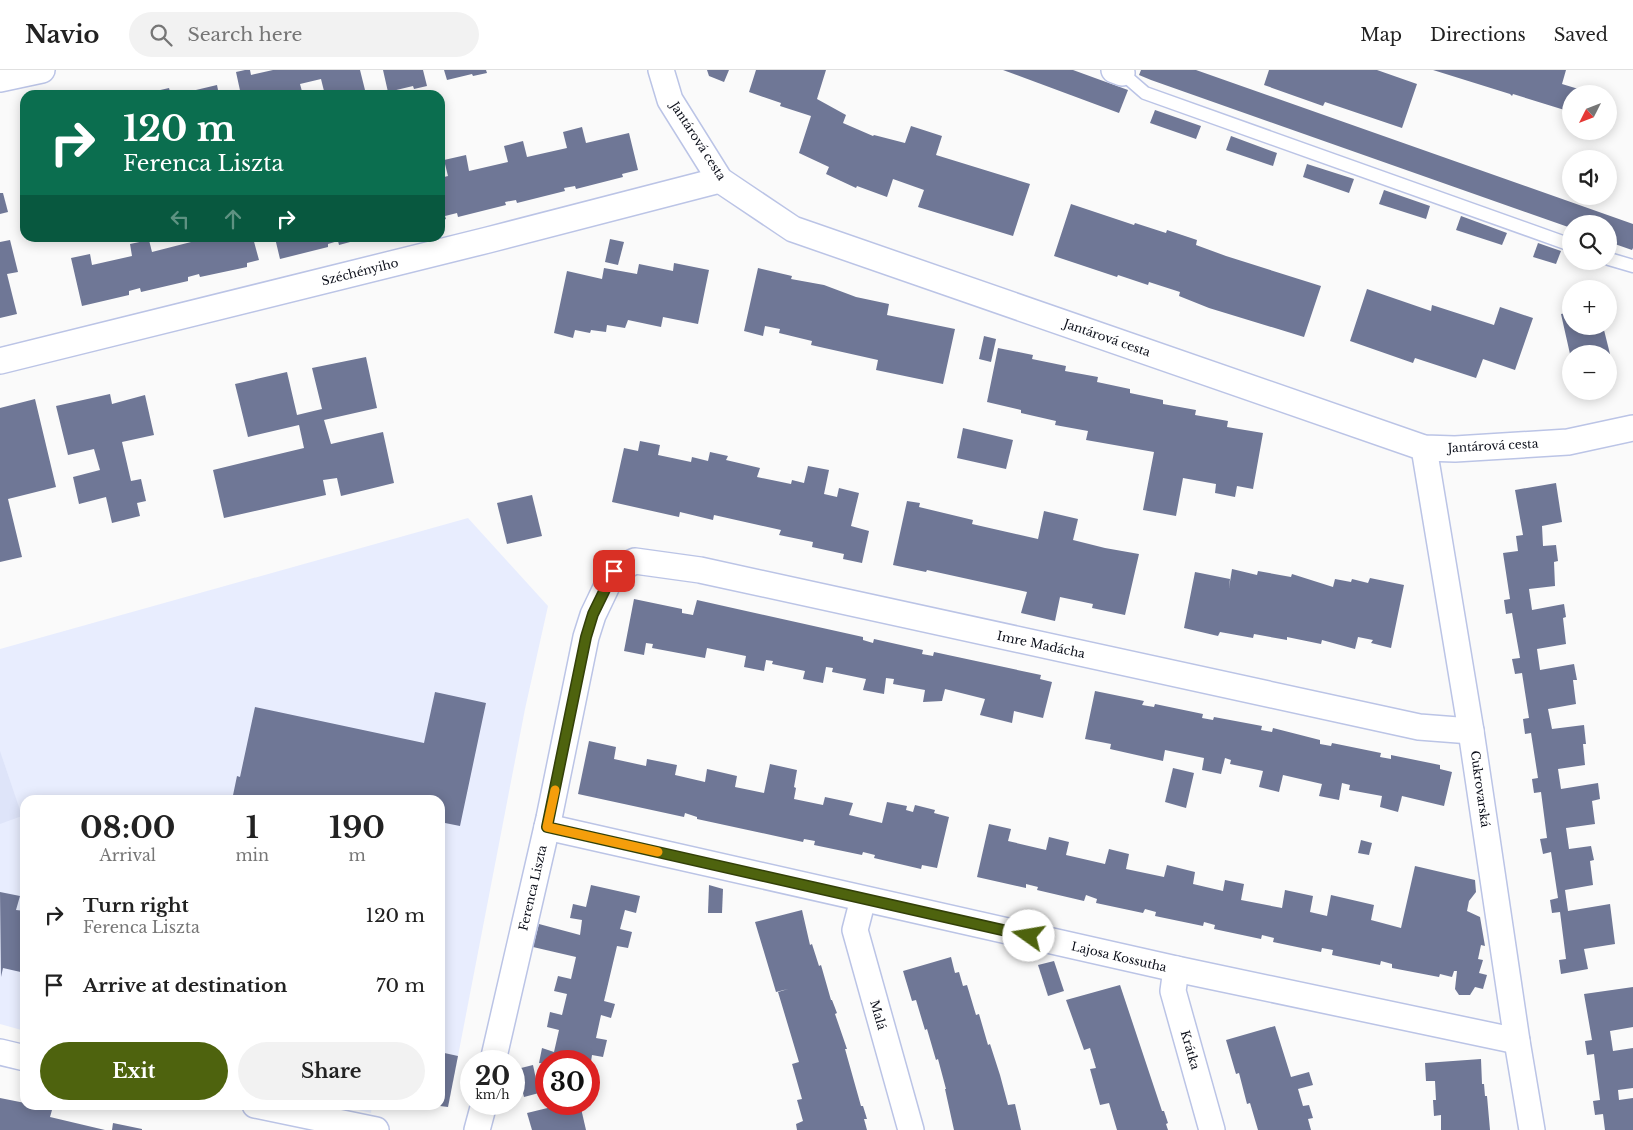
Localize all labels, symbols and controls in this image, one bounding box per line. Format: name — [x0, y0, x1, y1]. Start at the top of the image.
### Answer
search box — [129, 12, 479, 57]
text: Navio — [25, 20, 99, 49]
icon: search — [147, 21, 175, 49]
text: Search here — [187, 23, 302, 46]
text: Map — [1360, 24, 1402, 46]
text: Directions — [1430, 24, 1526, 46]
text: Saved — [1554, 24, 1608, 46]
north arrow — [1562, 85, 1618, 140]
map controls — [1562, 85, 1617, 400]
street label: Jantárová cesta — [666, 97, 730, 183]
text: 120 m — [123, 107, 236, 150]
icon: right — [40, 110, 105, 175]
text: Ferenca Liszta — [123, 150, 284, 177]
button: sound — [1562, 150, 1617, 205]
icon: left — [166, 205, 194, 233]
icon: ahead — [219, 205, 247, 233]
icon: right — [272, 205, 300, 233]
button: search — [1562, 215, 1617, 270]
street label: Széchényiho — [320, 255, 400, 288]
button: + — [1562, 280, 1617, 335]
street label: Jantárová cesta — [1060, 315, 1153, 360]
button: − — [1562, 345, 1617, 400]
street label: Jantárová cesta — [1445, 436, 1539, 455]
pin — [593, 550, 635, 592]
icon: arrive — [600, 557, 628, 585]
street label: Imre Madácha — [996, 628, 1087, 661]
street label: Cukrovarská — [1468, 750, 1493, 829]
text: 08:00 — [80, 809, 175, 846]
text: 1 — [246, 809, 259, 846]
text: 190 — [329, 809, 385, 846]
street label: Ferenca Liszta — [515, 843, 550, 932]
text: Arrival — [99, 845, 156, 865]
text: min — [235, 845, 269, 865]
text: m — [348, 845, 366, 865]
text: Turn right — [83, 894, 189, 917]
icon: right — [40, 901, 68, 929]
text: 120 m — [365, 904, 425, 927]
position arrow — [1002, 909, 1054, 961]
text: Ferenca Liszta — [83, 917, 200, 937]
street label: Lajosa Kossutha — [1070, 938, 1169, 975]
icon: arrive — [40, 971, 68, 999]
text: Arrive at destination — [83, 974, 287, 997]
text: 70 m — [376, 974, 425, 997]
street label: Malá — [867, 998, 890, 1032]
street label: Krátka — [1178, 1028, 1203, 1072]
button: Exit — [40, 1042, 228, 1100]
button: Share — [238, 1042, 425, 1100]
speed limit sign: 30 — [535, 1050, 600, 1115]
text: 20 — [475, 1061, 510, 1092]
text: km/h — [475, 1087, 510, 1102]

